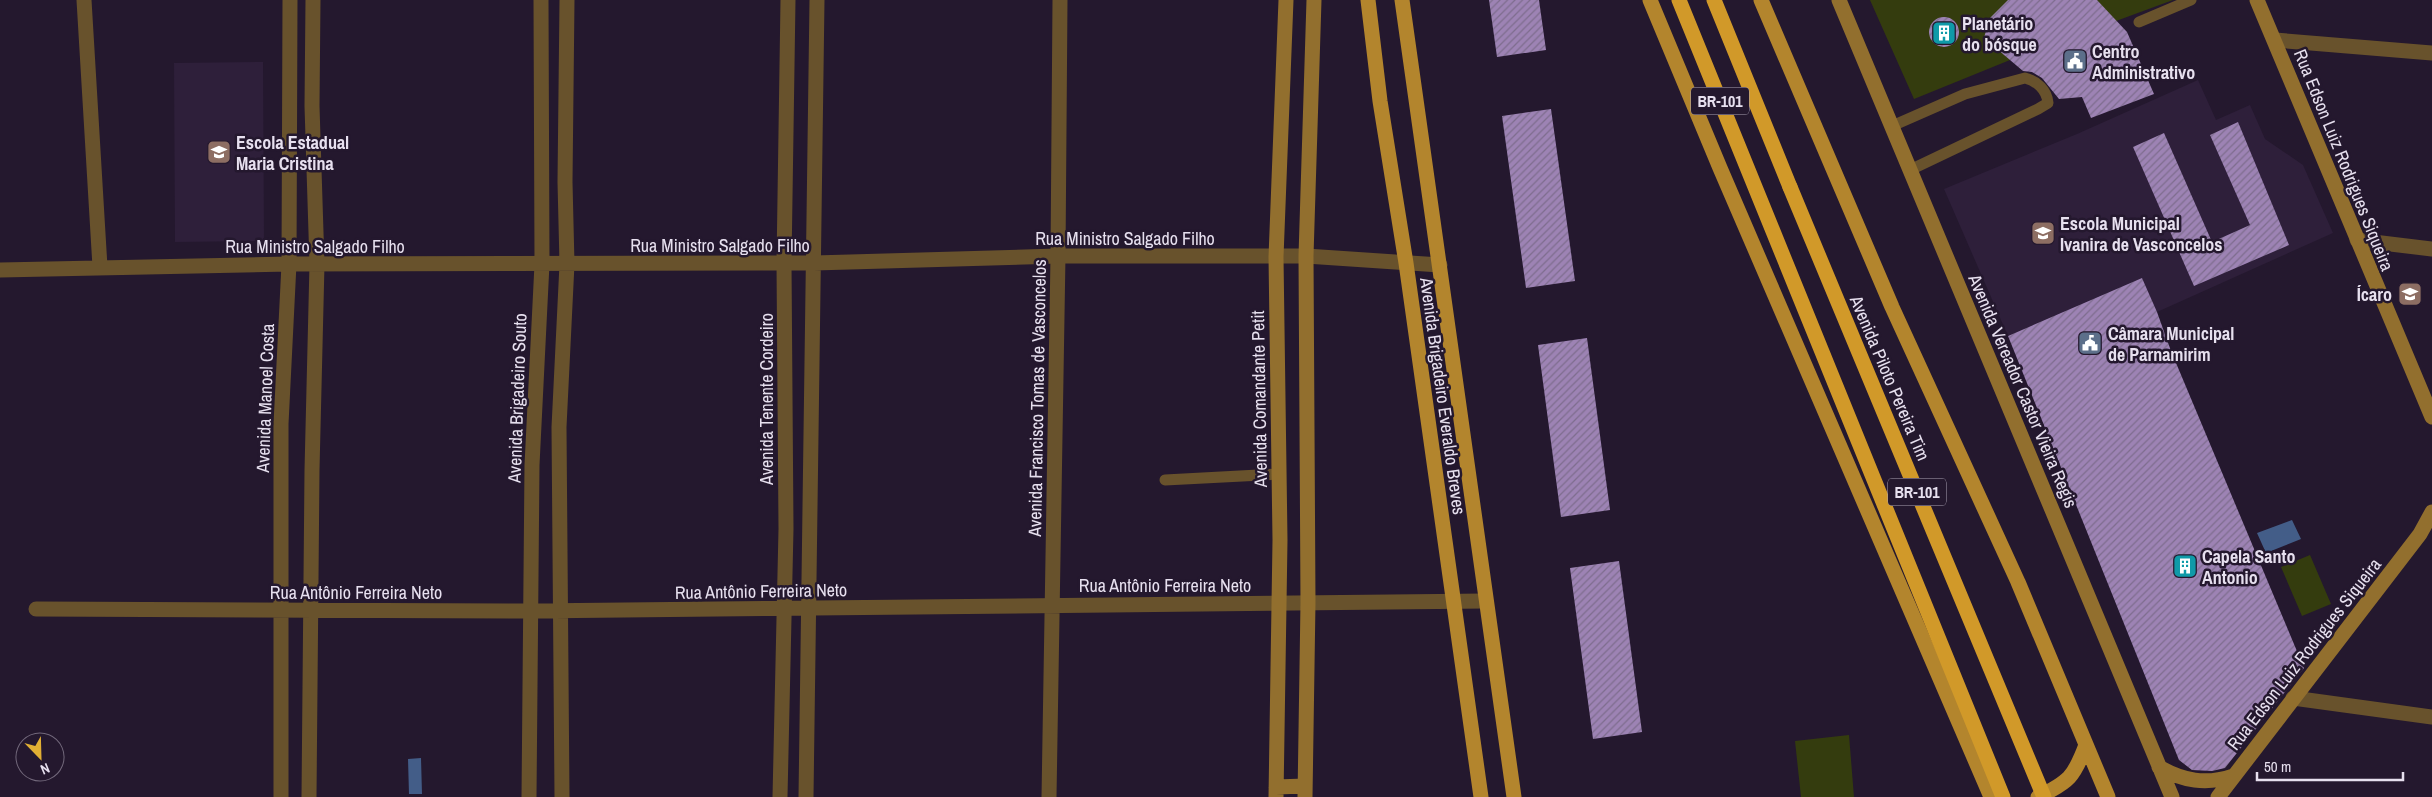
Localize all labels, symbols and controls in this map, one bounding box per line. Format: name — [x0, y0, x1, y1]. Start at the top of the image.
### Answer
place label: Planetário do bósque — [1962, 11, 2037, 57]
building icon: Planetário do bósque — [1931, 20, 1957, 46]
place label: Centro Administrativo — [2092, 39, 2195, 85]
street label: Rua Edson Luiz Rodrigues Siqueira — [2288, 45, 2400, 275]
public building icon: Centro Administrativo — [2062, 48, 2088, 74]
road number: BR-101 — [1691, 88, 1749, 114]
place label: Escola Estadual Maria Cristina — [236, 130, 349, 176]
school or university icon: Escola Estadual Maria Cristina — [206, 139, 232, 165]
place label: Escola Municipal Ivanira de Vasconcelos — [2060, 211, 2222, 257]
school or university icon: Escola Municipal Ivanira de Vasconcelos — [2030, 220, 2056, 246]
street label: Rua Ministro Salgado Filho — [1035, 226, 1215, 251]
street label: Rua Ministro Salgado Filho — [630, 233, 810, 258]
street label: Rua Ministro Salgado Filho — [225, 234, 405, 259]
street label: Avenida Francisco Tomas de Vasconcelos — [1022, 259, 1052, 538]
street label: Avenida Vereador Castor Vieira Regis — [1962, 269, 2084, 512]
street label: Avenida Brigadeiro Everaldo Breves — [1414, 275, 1472, 516]
school or university icon: Ícaro — [2397, 281, 2423, 307]
place label: Ícaro — [2357, 282, 2392, 307]
street label: Avenida Piloto Pereira Tim — [1843, 291, 1936, 464]
street label: Avenida Comandante Petit — [1245, 310, 1273, 489]
street label: Avenida Brigadeiro Souto — [502, 313, 532, 484]
street label: Avenida Tenente Cordeiro — [754, 313, 779, 486]
place label: Câmara Municipal de Parnamirim — [2108, 321, 2234, 367]
street label: Avenida Manoel Costa — [250, 323, 280, 474]
public building icon: Câmara Municipal de Parnamirim — [2077, 330, 2103, 356]
road number: BR-101 — [1888, 478, 1946, 506]
place label: Capela Santo Antonio — [2202, 544, 2296, 590]
building icon: Capela Santo Antonio — [2172, 553, 2198, 579]
street label: Rua Edson Luiz Rodrigues Siqueira — [2221, 553, 2387, 755]
street label: Rua Antônio Ferreira Neto — [1079, 573, 1251, 598]
street label: Rua Antônio Ferreira Neto — [675, 577, 847, 605]
street label: Rua Antônio Ferreira Neto — [270, 580, 442, 605]
north arrow — [15, 732, 65, 782]
scale bar — [2257, 750, 2403, 782]
text: 50 m — [2264, 756, 2291, 777]
text: N — [38, 759, 52, 779]

